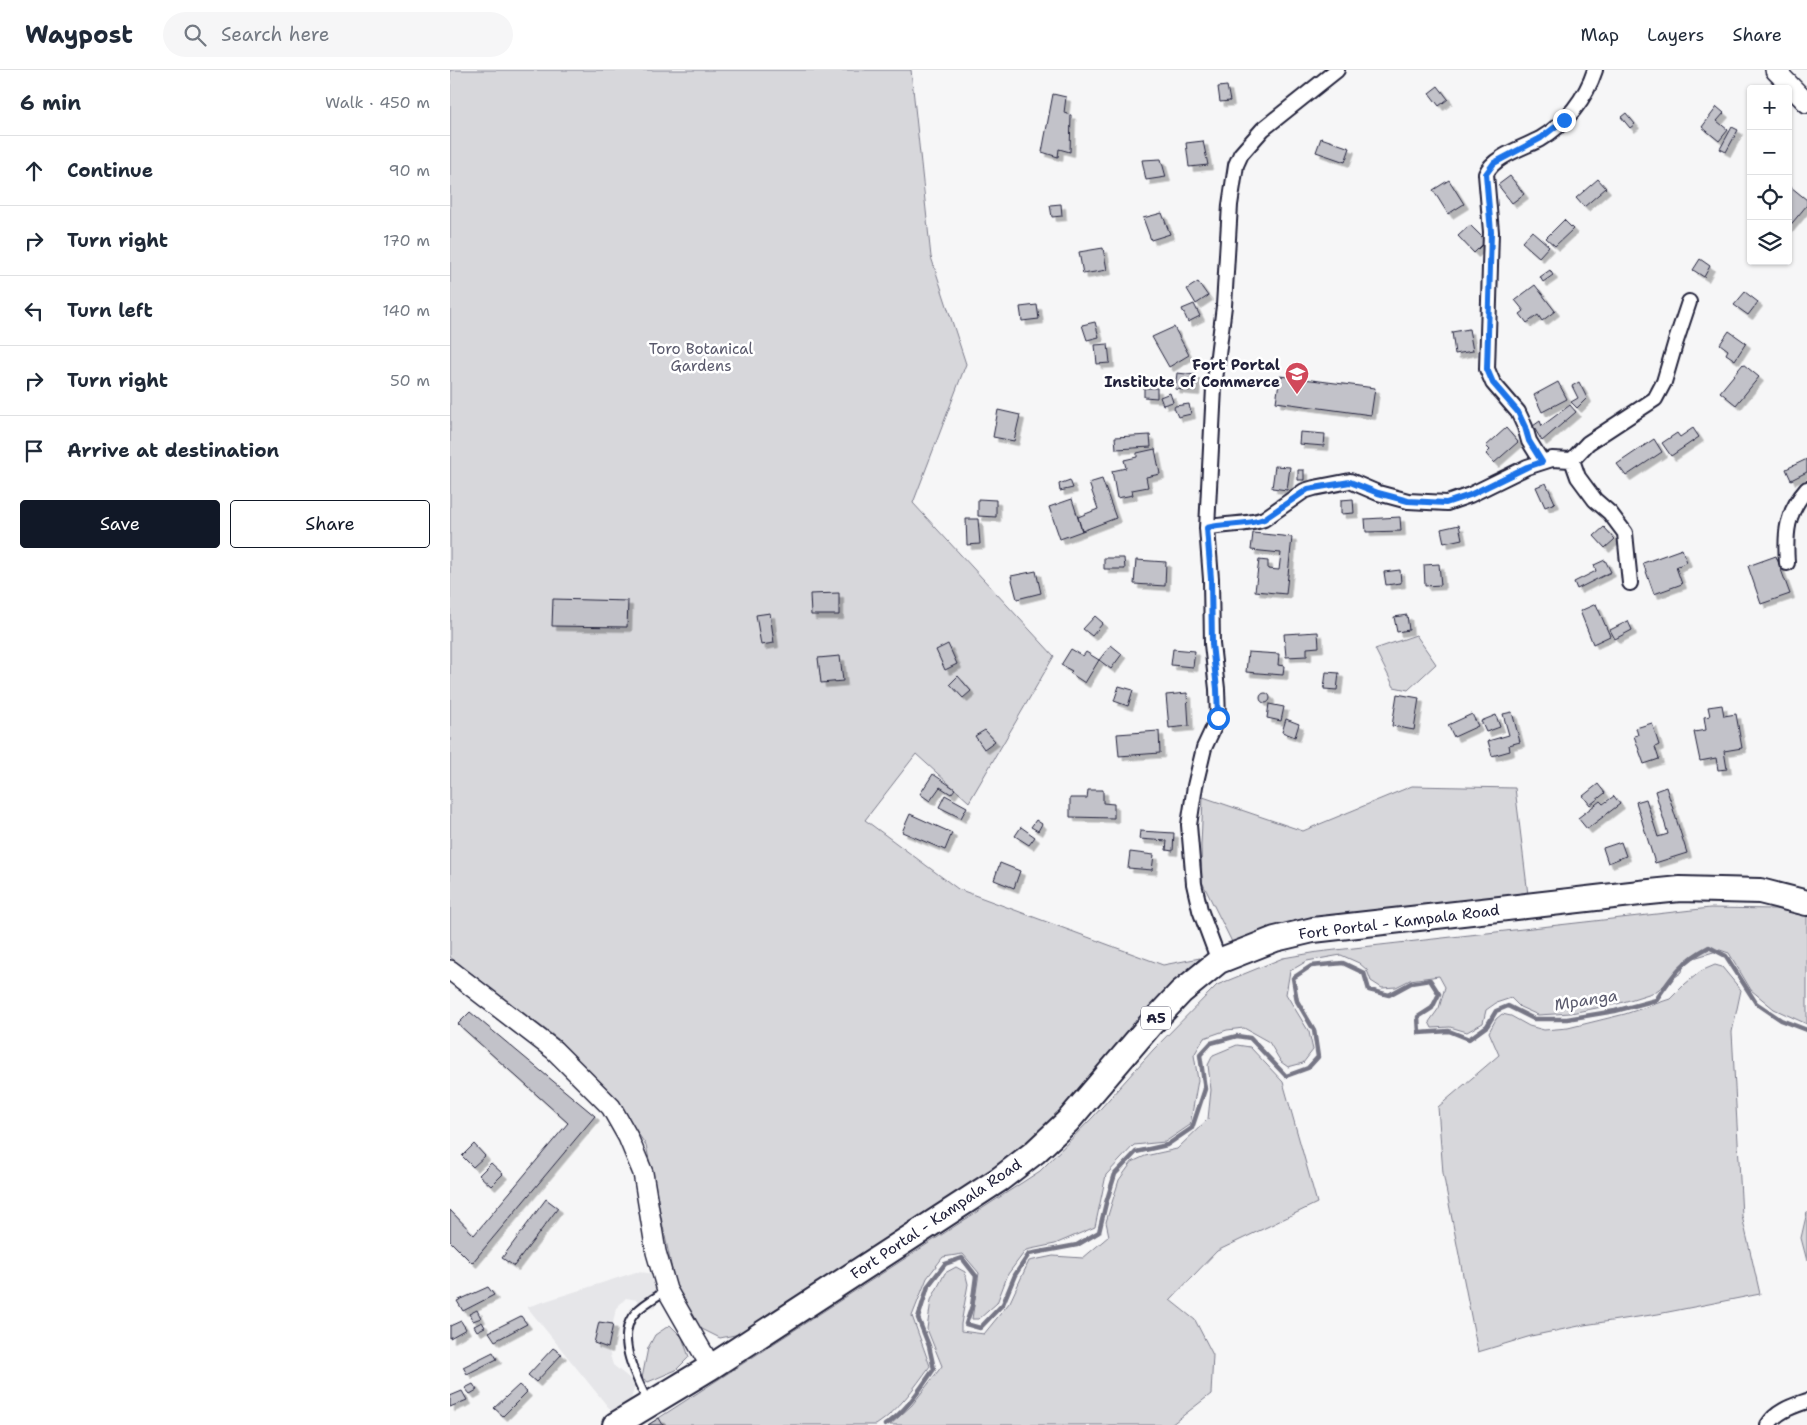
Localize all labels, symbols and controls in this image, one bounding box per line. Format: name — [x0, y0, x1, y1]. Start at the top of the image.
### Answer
search box — [163, 12, 513, 57]
text: Waypost — [25, 19, 133, 51]
icon: search — [181, 21, 209, 49]
text: Search here — [221, 22, 329, 47]
text: Map — [1581, 23, 1619, 47]
text: Layers — [1647, 23, 1704, 47]
text: Share — [1732, 23, 1782, 47]
map controls — [1747, 85, 1792, 265]
button: + — [1747, 85, 1792, 130]
text: 6 min — [20, 89, 81, 117]
text: Walk · 450 m — [325, 92, 430, 113]
route end — [1553, 109, 1576, 132]
button: − — [1747, 130, 1792, 175]
icon: ahead — [20, 157, 48, 185]
text: Continue — [67, 158, 153, 183]
text: 90 m — [389, 160, 430, 181]
button: locate — [1747, 175, 1792, 220]
button: layers — [1747, 220, 1792, 265]
icon: right — [20, 227, 48, 255]
text: Turn right — [67, 228, 168, 253]
text: 170 m — [383, 230, 430, 251]
icon: left — [20, 297, 48, 325]
text: Turn left — [67, 298, 153, 323]
text: 140 m — [383, 300, 430, 321]
park label: Toro Botanical Gardens — [649, 339, 754, 376]
place label: Fort Portal Institute of Commerce — [1104, 355, 1280, 392]
school or university icon: Fort Portal Institute of Commerce — [1284, 361, 1310, 395]
icon: right — [20, 367, 48, 395]
text: Turn right — [67, 368, 168, 393]
text: 50 m — [390, 370, 430, 391]
icon: arrive — [20, 437, 48, 465]
text: Arrive at destination — [67, 438, 279, 463]
button: Save — [20, 500, 220, 548]
button: Share — [230, 500, 430, 548]
route start — [1207, 707, 1230, 730]
street label: Fort Portal - Kampala Road — [1297, 900, 1501, 944]
water label: Mpanga — [1553, 985, 1619, 1015]
road number: A5 — [1141, 1006, 1171, 1030]
street label: Fort Portal - Kampala Road — [847, 1154, 1026, 1284]

